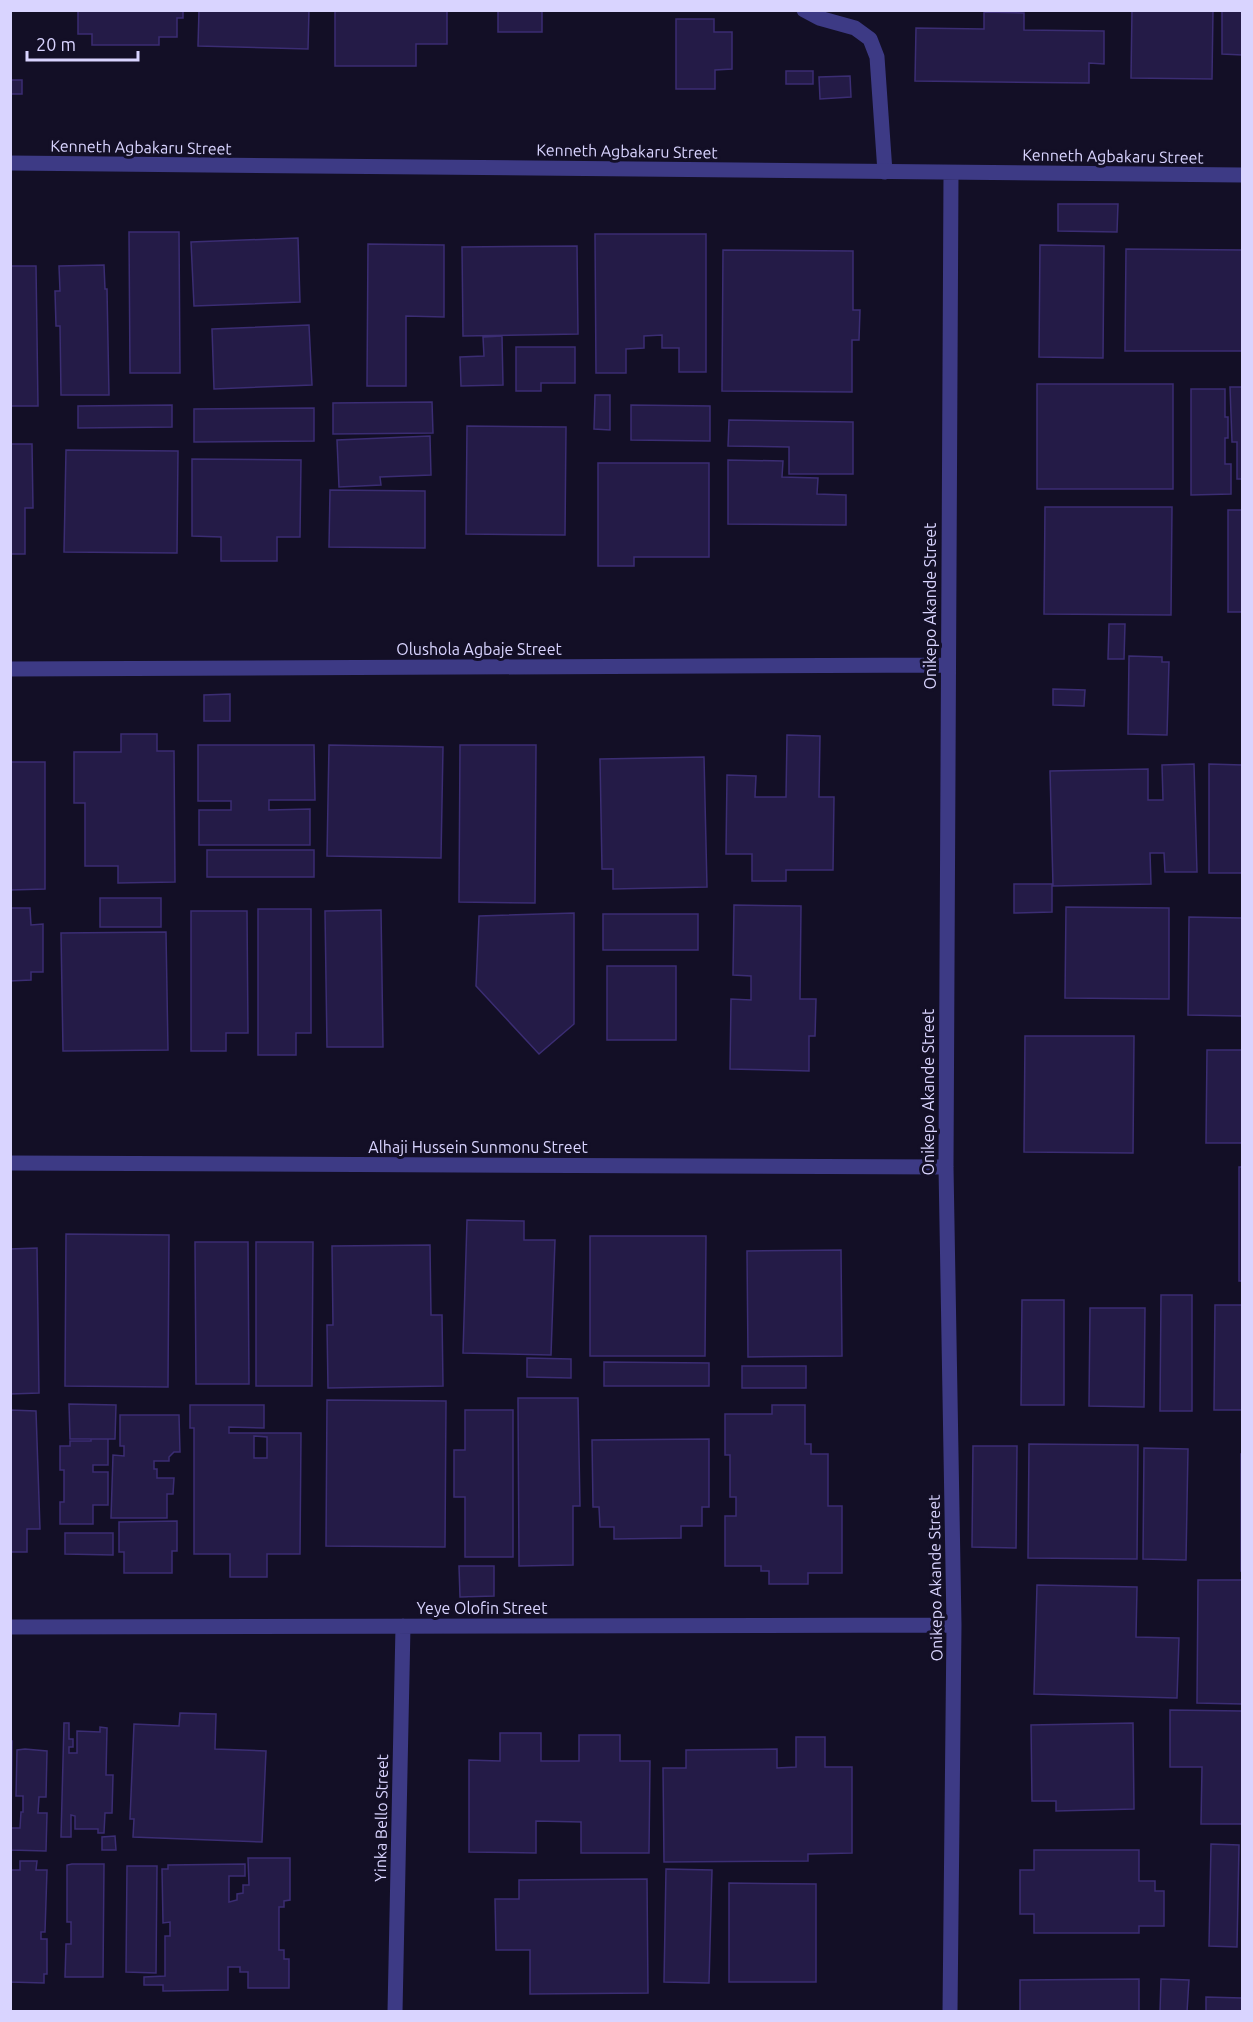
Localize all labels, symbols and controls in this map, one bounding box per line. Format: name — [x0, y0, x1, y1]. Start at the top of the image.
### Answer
scale bar — [27, 24, 138, 62]
text: 20 m — [36, 34, 76, 54]
street label: Kenneth Agbakaru Street — [50, 136, 233, 158]
street label: Kenneth Agbakaru Street — [536, 140, 719, 162]
street label: Kenneth Agbakaru Street — [1022, 145, 1205, 167]
street label: Onikepo Akande Street — [921, 522, 939, 689]
street label: Olushola Agbaje Street — [396, 640, 562, 658]
street label: Onikepo Akande Street — [919, 1008, 937, 1175]
street label: Alhaji Hussein Sunmonu Street — [368, 1138, 588, 1156]
street label: Onikepo Akande Street — [925, 1494, 945, 1662]
street label: Yeye Olofin Street — [417, 1599, 548, 1617]
street label: Yinka Bello Street — [371, 1753, 391, 1882]

